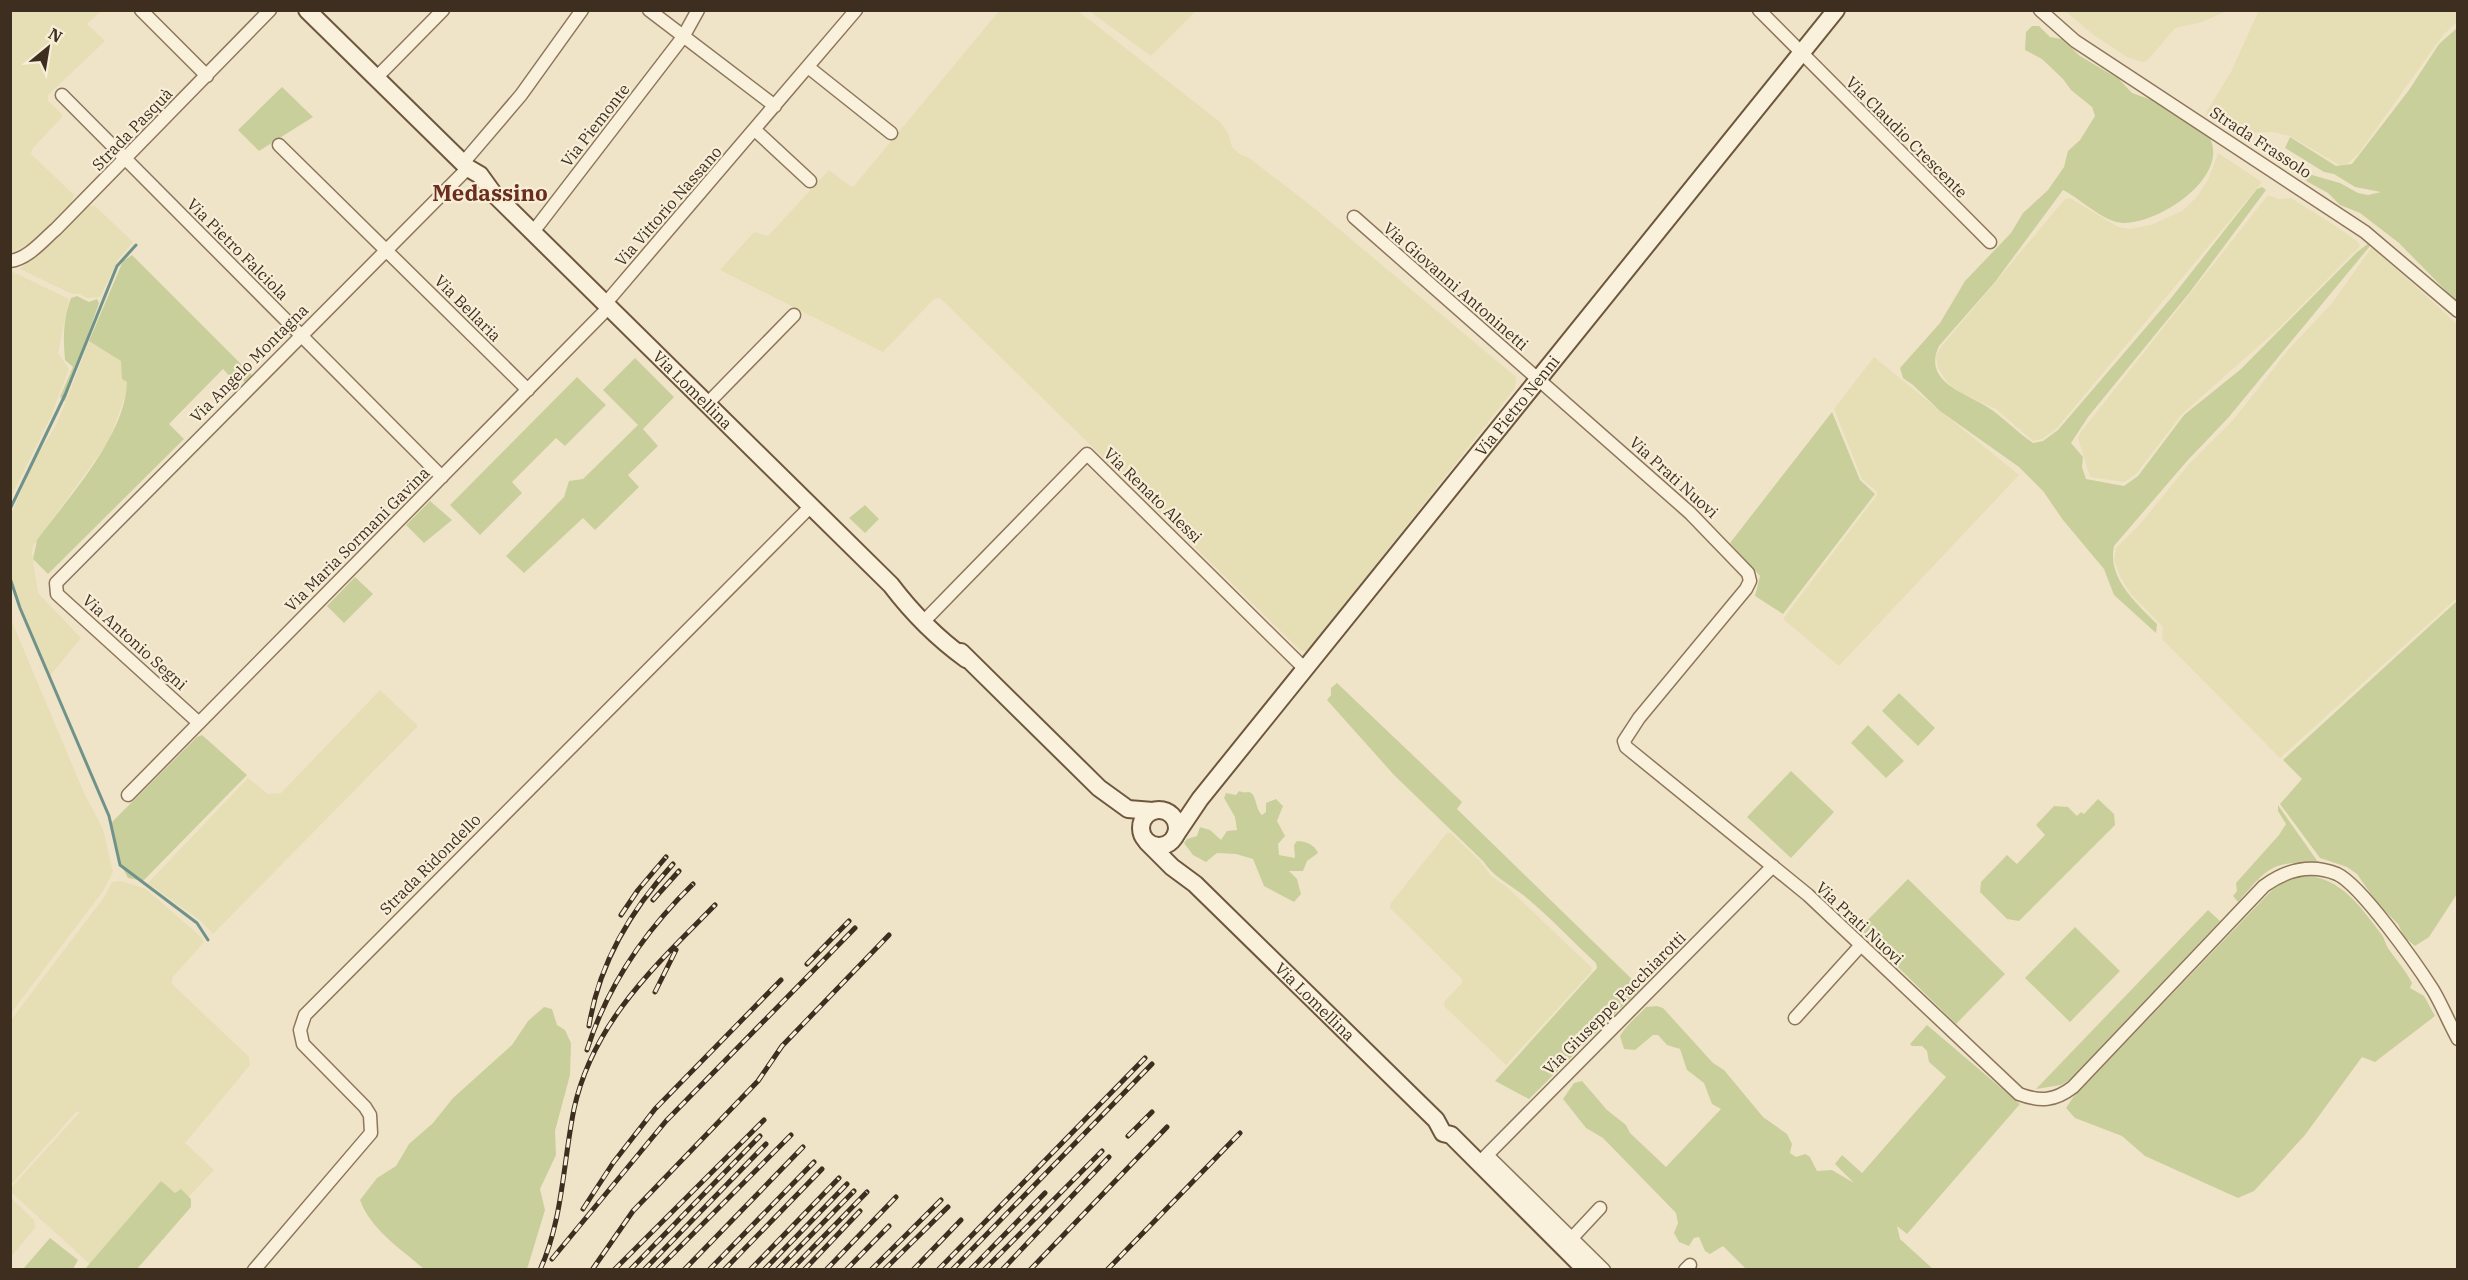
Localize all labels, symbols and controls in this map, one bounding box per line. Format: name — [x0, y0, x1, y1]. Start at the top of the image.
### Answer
north arrow — [18, 18, 78, 78]
text: N — [45, 23, 66, 47]
street label: Via Claudio Crescente — [1842, 72, 1972, 202]
street label: Via Piemonte — [556, 79, 634, 171]
street label: Strada Pasquà — [87, 83, 177, 175]
street label: Strada Frassolo — [2207, 102, 2315, 182]
street label: Via Vittorio Nassano — [610, 142, 726, 270]
district label: Medassino — [432, 178, 548, 207]
street label: Via Pietro Falciola — [183, 194, 293, 304]
street label: Via Giovanni Antoninetti — [1379, 218, 1533, 354]
street label: Via Bellaria — [430, 270, 506, 346]
street label: Via Angelo Montagna — [186, 300, 312, 426]
street label: Via Lomellina — [649, 346, 737, 433]
street label: Via Pietro Nenni — [1471, 351, 1564, 460]
street label: Via Prati Nuovi — [1626, 432, 1722, 522]
street label: Via Renato Alessi — [1100, 443, 1206, 547]
street label: Via Maria Sormani Gavina — [281, 462, 434, 615]
street label: Via Antonio Segni — [79, 590, 191, 694]
street label: Strada Ridondello — [375, 809, 485, 919]
street label: Via Prati Nuovi — [1812, 877, 1908, 969]
street label: Via Giuseppe Pacchiarotti — [1538, 927, 1690, 1079]
street label: Via Lomellina — [1271, 958, 1359, 1045]

